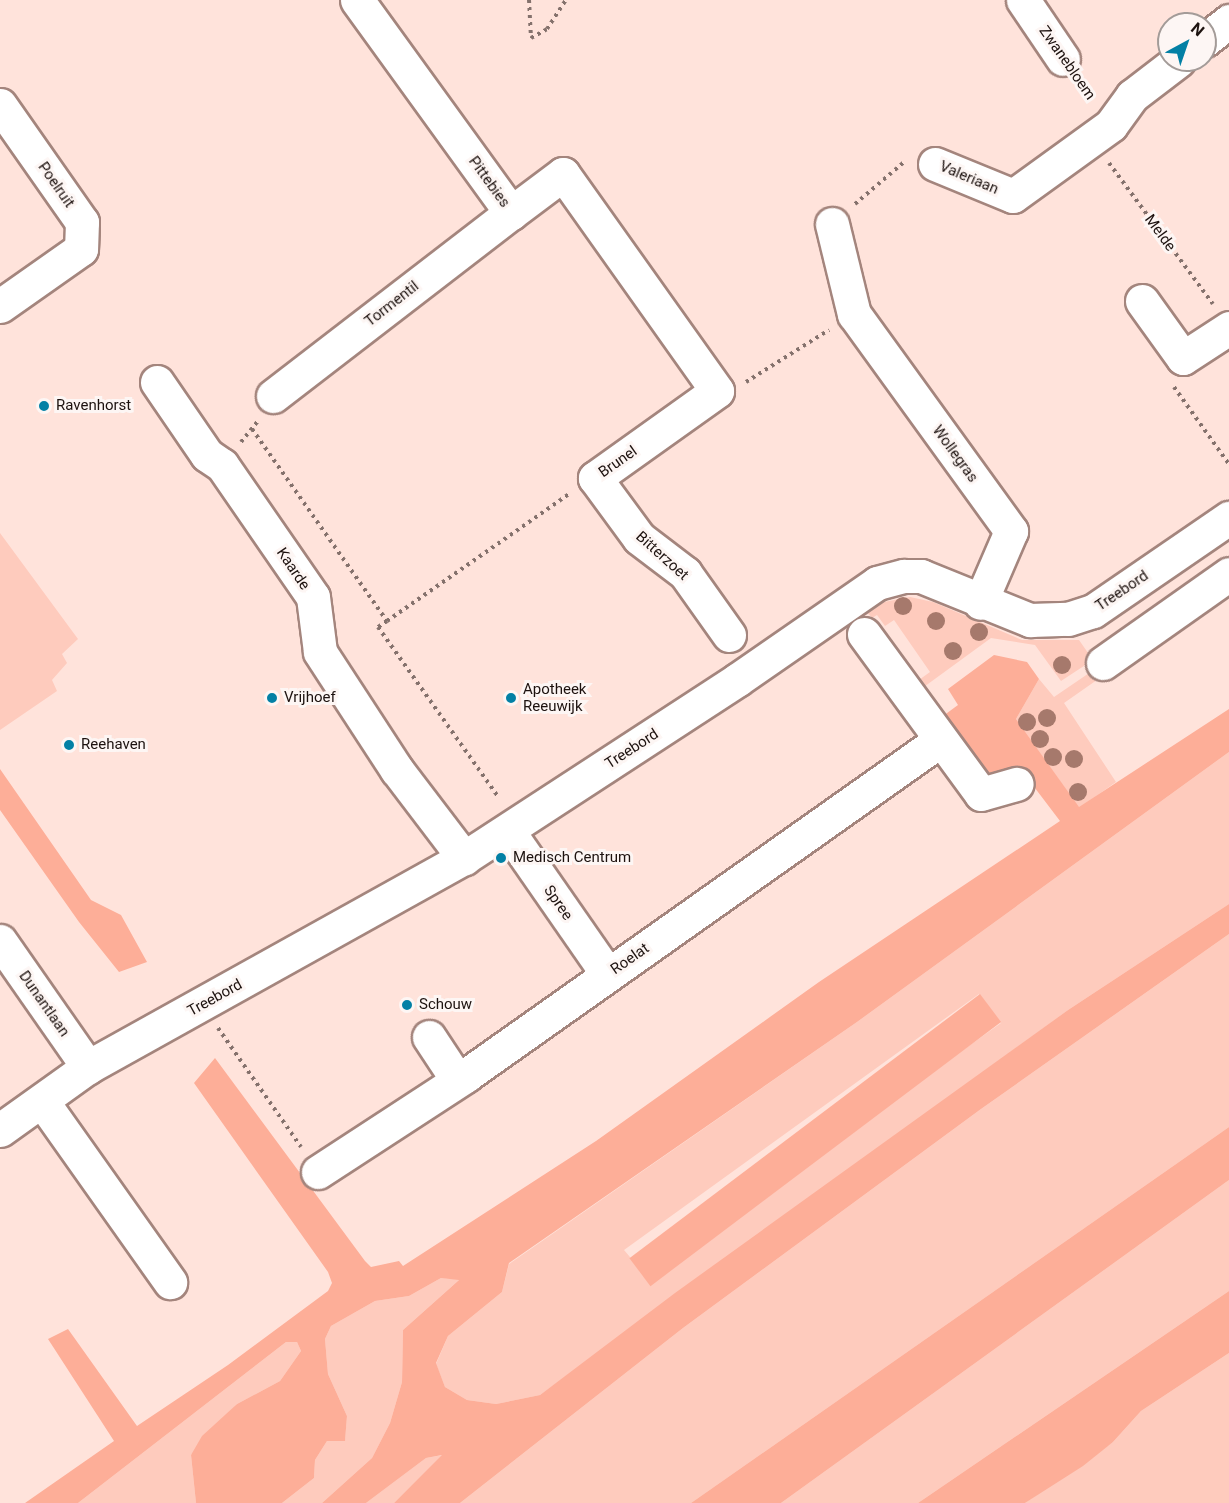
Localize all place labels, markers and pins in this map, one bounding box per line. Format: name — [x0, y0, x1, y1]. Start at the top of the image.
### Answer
place label: Ravenhorst — [56, 397, 131, 415]
marker: Ravenhorst — [37, 399, 51, 413]
place label: Apotheek Reeuwijk — [523, 680, 586, 715]
place label: Vrijhoef — [284, 689, 336, 707]
marker: Vrijhoef — [265, 691, 279, 705]
marker: Apotheek Reeuwijk — [504, 691, 518, 705]
place label: Reehaven — [81, 736, 146, 754]
marker: Reehaven — [62, 738, 76, 752]
place label: Medisch Centrum — [513, 849, 631, 867]
marker: Medisch Centrum — [494, 851, 508, 865]
place label: Schouw — [419, 996, 472, 1014]
marker: Schouw — [400, 998, 414, 1012]

